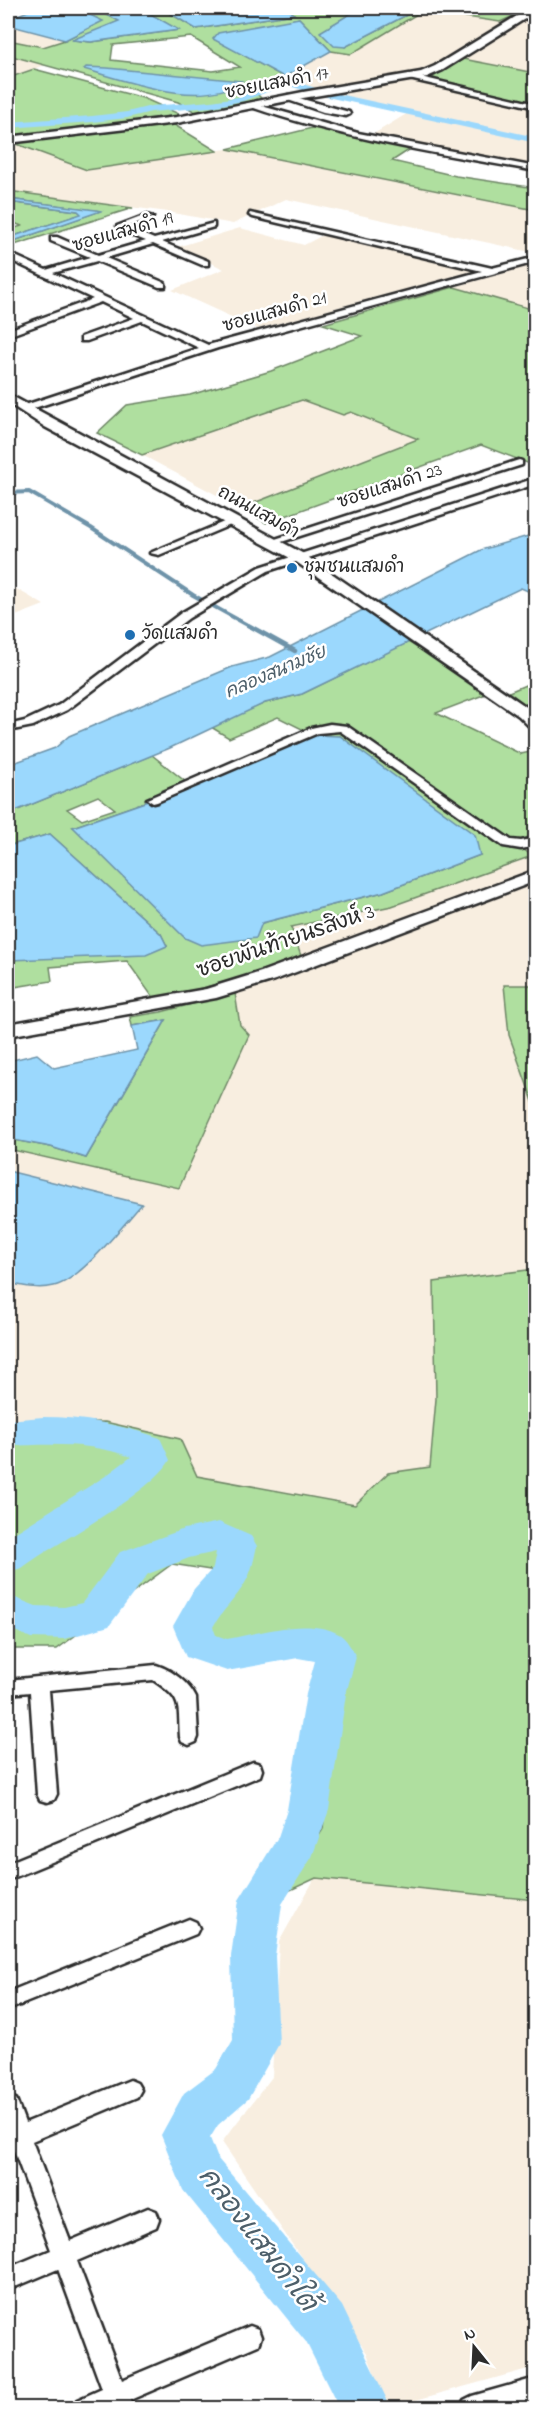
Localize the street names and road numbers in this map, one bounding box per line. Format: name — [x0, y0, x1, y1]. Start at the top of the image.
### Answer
street label: ซอยแสมดำ 17 — [222, 60, 332, 107]
street label: ซอยแสมดำ 19 — [69, 205, 177, 260]
street label: ซอยแสมดำ 21 — [220, 285, 330, 340]
street label: ซอยแสมดำ 23 — [334, 457, 446, 516]
street label: ถนนแสมดำ — [212, 479, 304, 546]
street label: ซอยพันท้ายนรสิงห์ 3 — [193, 897, 379, 987]

